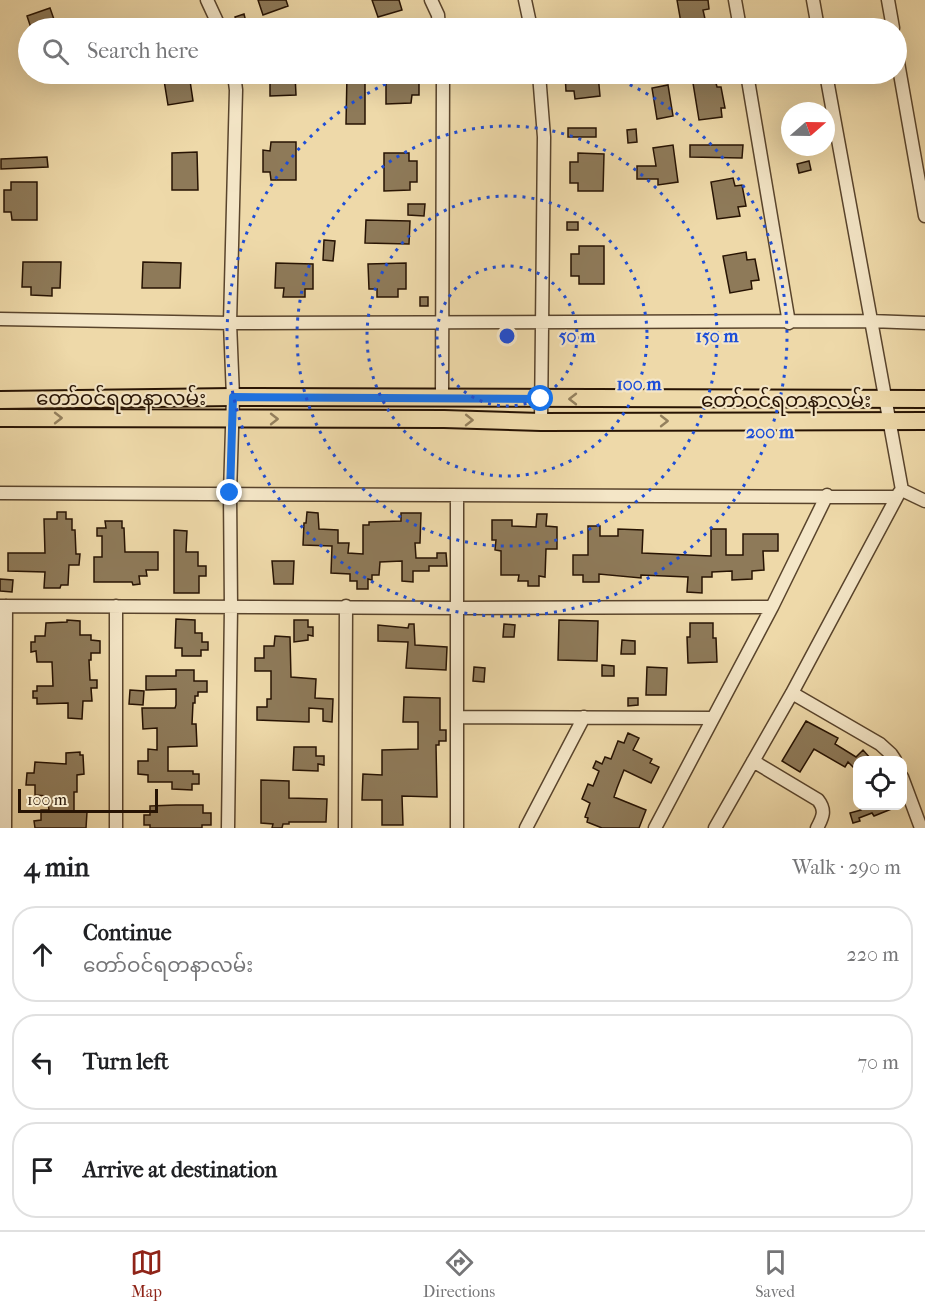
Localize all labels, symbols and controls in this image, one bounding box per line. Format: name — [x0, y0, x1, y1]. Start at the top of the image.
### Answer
search box — [18, 18, 907, 84]
icon: search — [39, 35, 72, 68]
text: Search here — [87, 38, 199, 64]
north arrow — [781, 102, 835, 156]
centre of rings — [497, 326, 517, 346]
text: 50 m — [559, 326, 596, 347]
text: 150 m — [696, 326, 739, 347]
text: 100 m — [616, 374, 663, 395]
street label: တော်ဝင်ရတနာလမ်း — [36, 384, 206, 414]
route start — [527, 385, 553, 411]
street label: တော်ဝင်ရတနာလမ်း — [701, 386, 871, 416]
one-way arrow — [568, 393, 577, 405]
one-way arrow — [54, 412, 63, 424]
one-way arrow — [270, 413, 279, 425]
one-way arrow — [465, 414, 474, 426]
one-way arrow — [660, 415, 669, 427]
text: 200 m — [746, 422, 795, 443]
route end — [216, 479, 242, 505]
map controls — [853, 756, 907, 810]
button: locate — [853, 756, 907, 810]
scale bar — [18, 786, 158, 814]
text: 100 m — [27, 790, 67, 809]
text: 4 min — [24, 852, 89, 883]
text: Walk · 290 m — [792, 856, 901, 879]
text: Continue — [83, 920, 172, 946]
icon: ahead — [26, 938, 59, 971]
text: 220 m — [846, 943, 899, 966]
text: တော်ဝင်ရတနာလမ်း — [83, 954, 253, 977]
icon: left — [26, 1046, 59, 1079]
text: Turn left — [83, 1049, 169, 1075]
text: 70 m — [857, 1051, 899, 1074]
icon: arrive — [26, 1154, 59, 1187]
text: Arrive at destination — [83, 1157, 277, 1183]
tab: Map — [130, 1246, 163, 1301]
tab: Directions — [423, 1246, 495, 1301]
tab: Saved — [755, 1246, 795, 1301]

